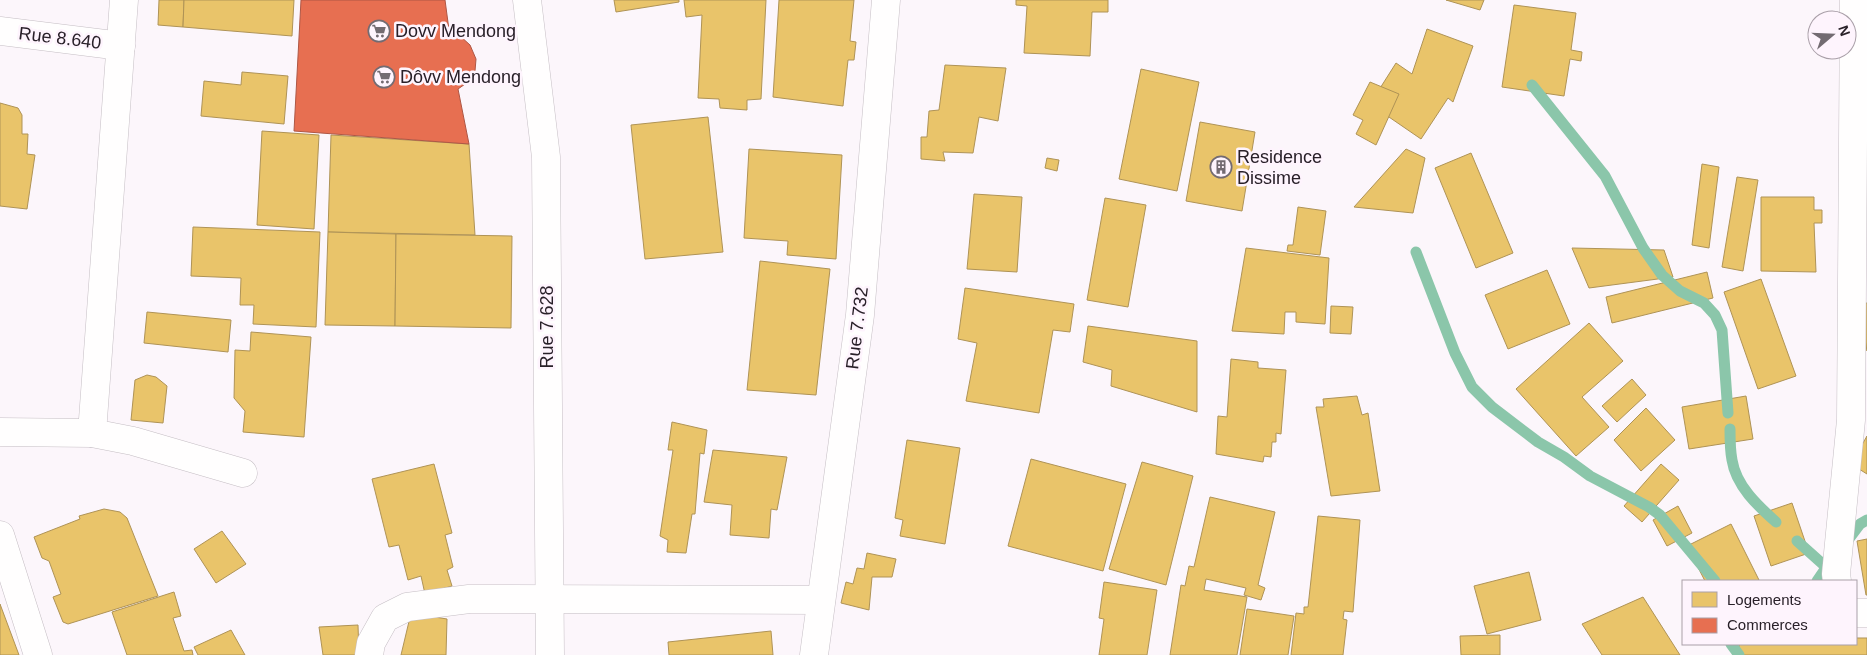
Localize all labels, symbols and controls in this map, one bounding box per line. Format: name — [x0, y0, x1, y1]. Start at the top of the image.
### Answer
north arrow — [1807, 10, 1857, 60]
supermarket icon: Dovv Mendong — [367, 19, 391, 43]
place label: Dovv Mendong — [395, 21, 516, 41]
street label: Rue 8.640 — [18, 23, 102, 53]
text: N — [1835, 23, 1854, 38]
supermarket icon: Dôvv Mendong — [372, 65, 396, 89]
place label: Dôvv Mendong — [400, 67, 521, 87]
place label: Residence Dissime — [1237, 147, 1322, 188]
building icon: Residence Dissime — [1209, 155, 1233, 179]
street label: Rue 7.628 — [537, 285, 557, 369]
street label: Rue 7.732 — [842, 286, 872, 370]
legend — [1682, 580, 1857, 645]
text: Logements — [1727, 591, 1801, 608]
text: Commerces — [1727, 616, 1808, 633]

